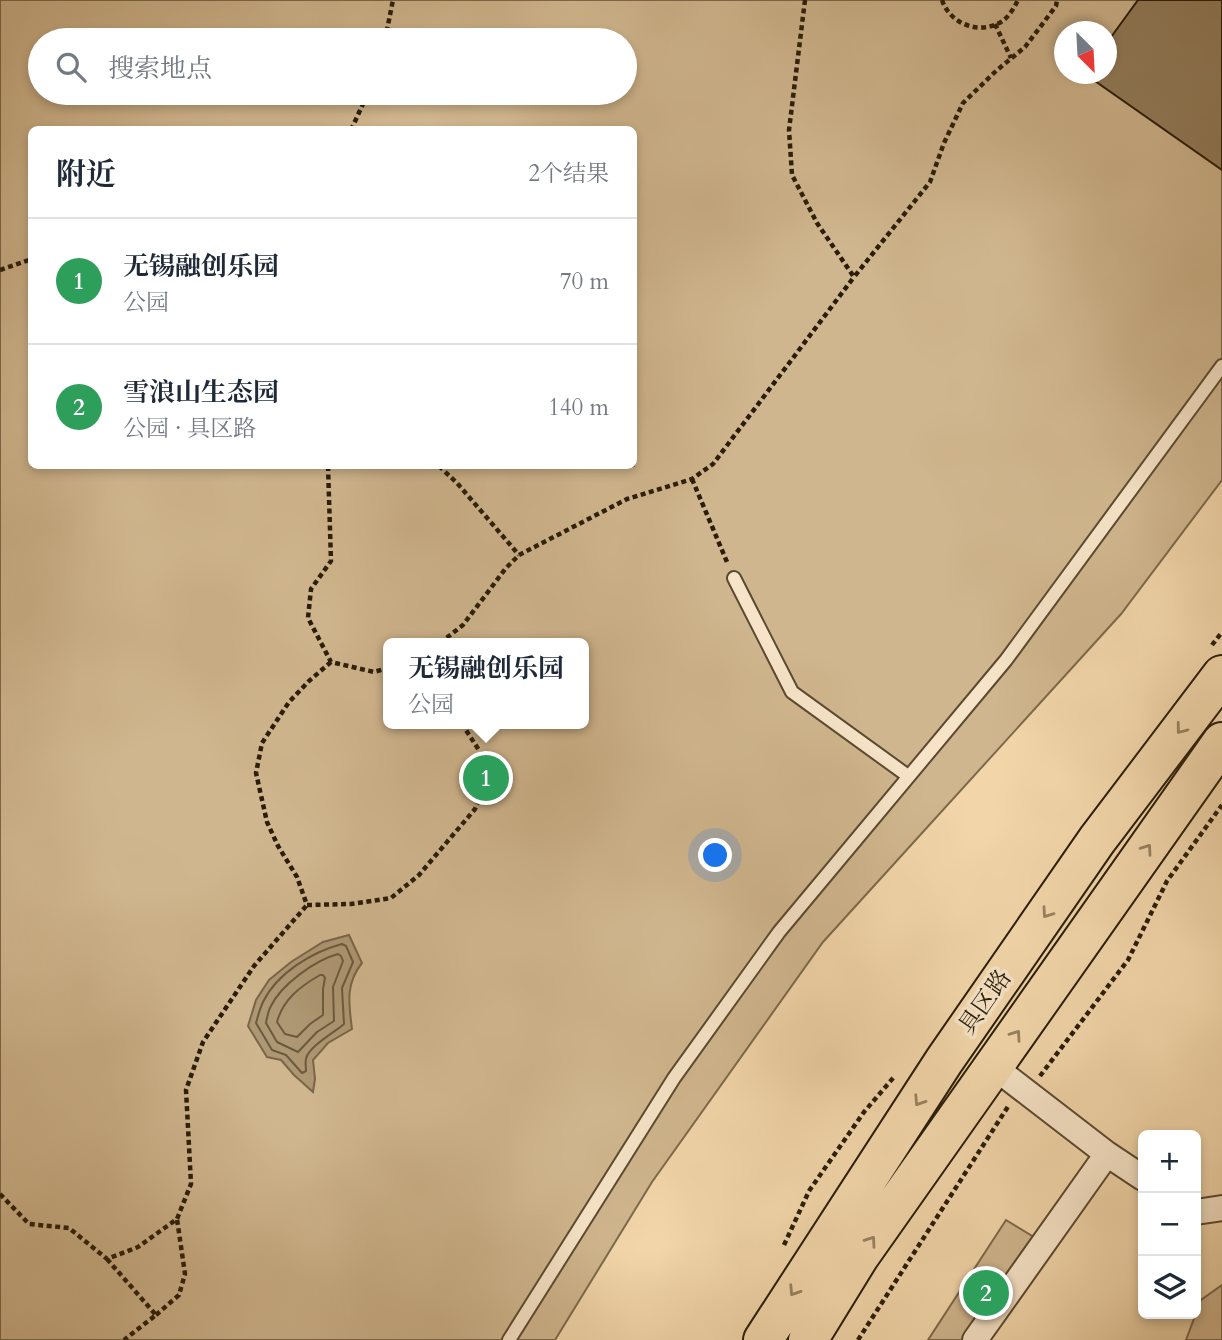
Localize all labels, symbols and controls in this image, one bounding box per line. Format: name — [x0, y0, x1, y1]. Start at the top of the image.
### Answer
north arrow — [1054, 21, 1117, 84]
search box — [28, 28, 637, 105]
icon: search — [52, 48, 90, 86]
text: 搜索地点 — [108, 51, 212, 86]
text: 附近 — [56, 154, 116, 195]
text: 2个结果 — [528, 158, 609, 189]
text: 无锡融创乐园 — [123, 249, 279, 284]
text: 1 — [73, 266, 85, 297]
text: 70 m — [560, 266, 609, 297]
text: 公园 — [123, 287, 169, 318]
text: 雪浪山生态园 — [123, 375, 279, 410]
text: 2 — [73, 392, 85, 423]
text: 140 m — [548, 392, 609, 423]
text: 公园 · 具区路 — [123, 413, 256, 444]
popup — [383, 638, 589, 729]
text: 无锡融创乐园 — [408, 651, 564, 686]
text: 公园 — [408, 689, 454, 720]
one-way arrow — [1177, 721, 1189, 734]
pin: 1 — [463, 752, 509, 804]
your location — [698, 838, 732, 872]
one-way arrow — [1139, 844, 1151, 857]
one-way arrow — [1043, 905, 1055, 918]
street label: 具区路 — [951, 963, 1019, 1041]
one-way arrow — [1008, 1030, 1020, 1043]
one-way arrow — [914, 1093, 927, 1106]
map controls — [1138, 1130, 1201, 1319]
button: + — [1138, 1130, 1201, 1193]
button: − — [1138, 1193, 1201, 1256]
one-way arrow — [863, 1236, 875, 1249]
button: layers — [1138, 1256, 1201, 1319]
pin: 2 — [963, 1267, 1009, 1319]
one-way arrow — [790, 1284, 803, 1297]

